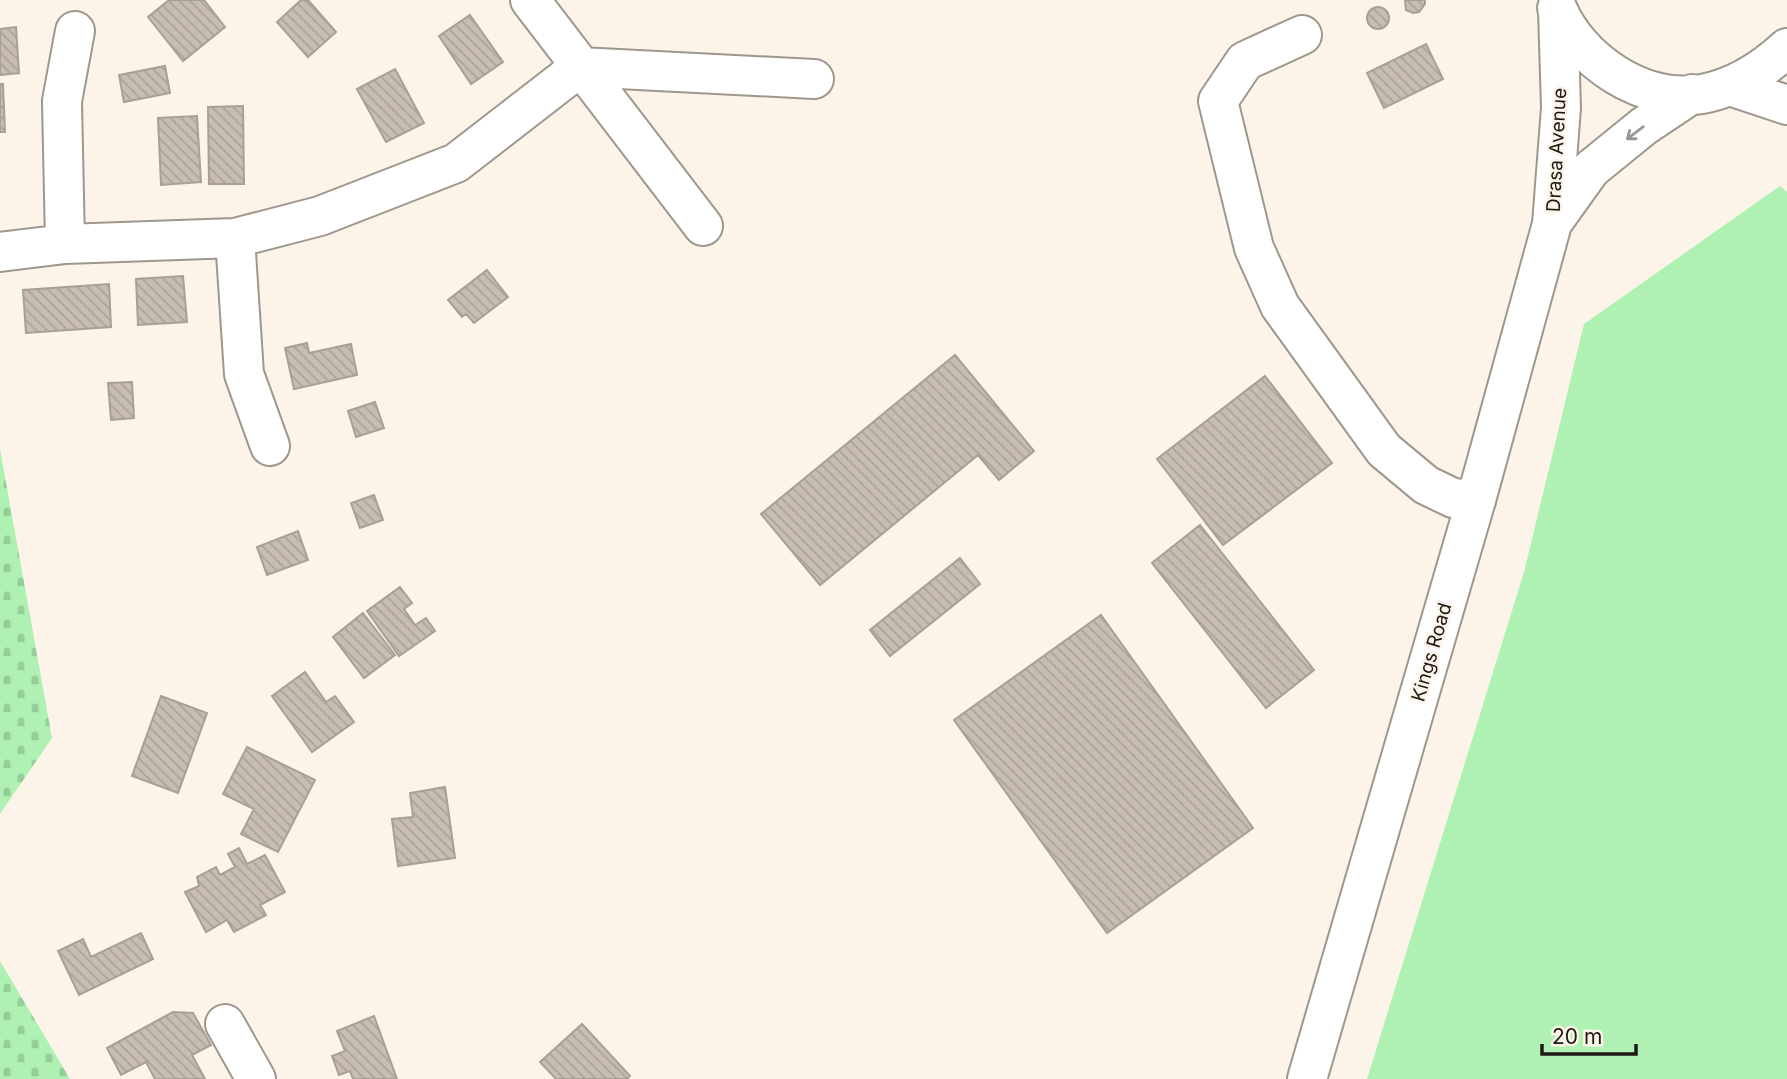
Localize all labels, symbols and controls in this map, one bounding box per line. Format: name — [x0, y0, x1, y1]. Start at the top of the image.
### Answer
street label: Drasa Avenue — [1542, 87, 1571, 213]
one-way arrow — [1626, 125, 1645, 140]
street label: Kings Road — [1406, 600, 1457, 704]
scale bar — [1542, 1012, 1636, 1056]
text: 20 m — [1552, 1024, 1602, 1049]

